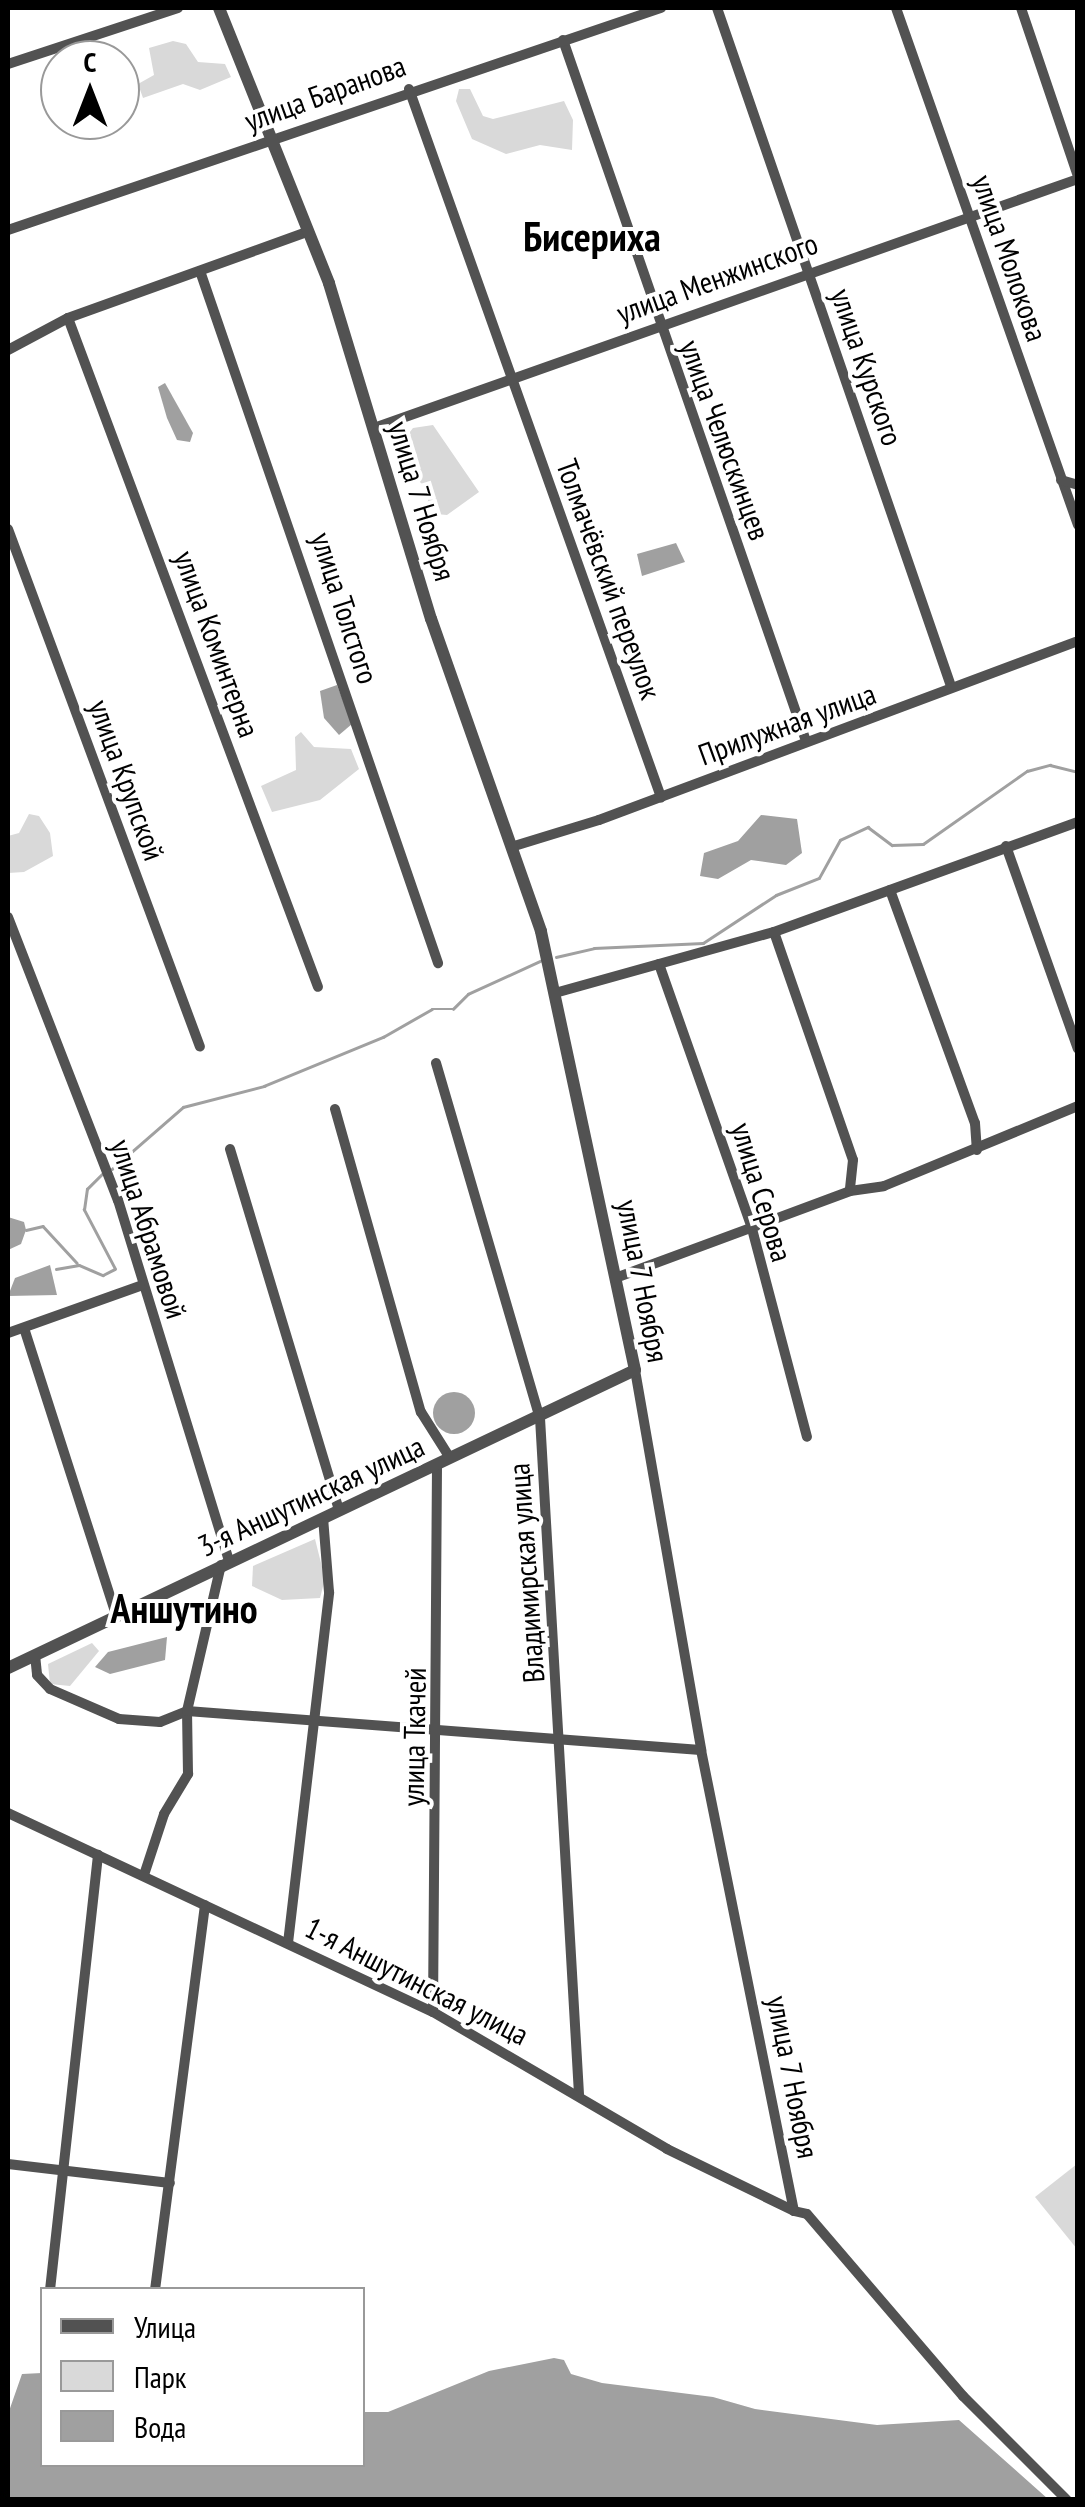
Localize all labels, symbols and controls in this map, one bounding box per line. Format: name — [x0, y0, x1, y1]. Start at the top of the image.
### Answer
north arrow — [40, 40, 140, 140]
text: С — [84, 43, 96, 80]
street label: улица Баранова — [240, 47, 410, 139]
street label: улица Молокова — [965, 170, 1055, 346]
district label: Бисериха — [523, 212, 661, 260]
street label: улица Менжинского — [612, 225, 822, 331]
street label: улица Курского — [823, 284, 911, 450]
street label: улица Челюскинцев — [672, 335, 778, 545]
street label: улица 7 Ноября — [381, 416, 463, 586]
street label: Толмачёвский переулок — [549, 454, 669, 704]
street label: улица Толстого — [304, 528, 386, 688]
street label: улица Коминтерна — [167, 546, 267, 742]
street label: Прилужная улица — [693, 675, 881, 773]
street label: улица Крупской — [81, 695, 173, 865]
street label: улица Серова — [724, 1118, 800, 1266]
street label: улица Абрамовой — [103, 1135, 195, 1323]
street label: улица 7 Ноября — [609, 1196, 677, 1366]
street label: 3-я Аншутинская улица — [192, 1428, 430, 1564]
street label: Владимирская улица — [500, 1462, 552, 1684]
district label: Аншутино — [110, 1584, 258, 1632]
street label: улица Ткачей — [395, 1667, 433, 1807]
street label: 1-я Аншутинская улица — [299, 1909, 535, 2053]
street label: улица 7 Ноября — [759, 1992, 827, 2162]
legend — [40, 2287, 365, 2467]
text: Улица — [134, 2307, 196, 2346]
text: Парк — [134, 2357, 186, 2396]
text: Вода — [134, 2407, 186, 2446]

